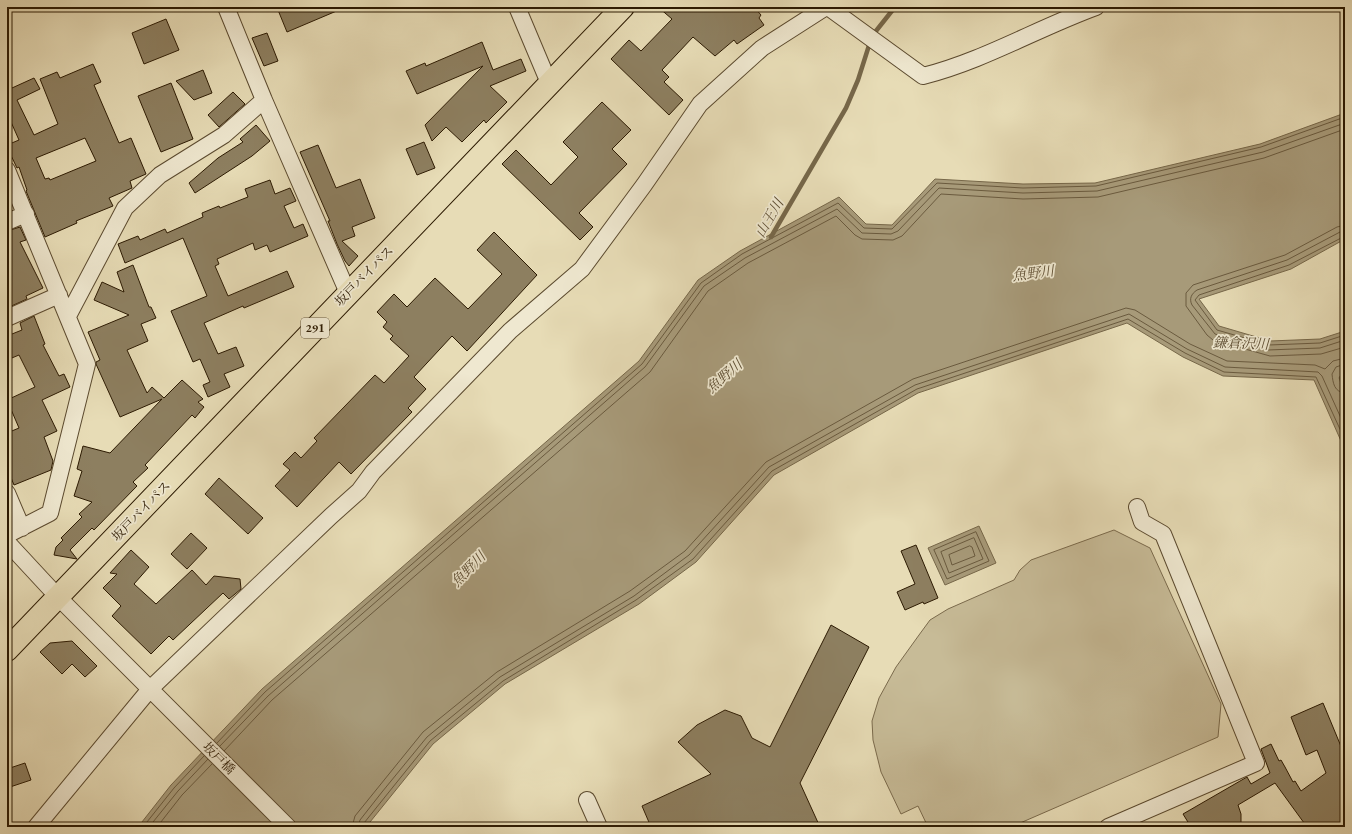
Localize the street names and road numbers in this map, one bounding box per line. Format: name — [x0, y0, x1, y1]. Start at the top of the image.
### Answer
street label: 坂戸バイパス — [331, 242, 397, 310]
road number: 291 — [301, 318, 329, 338]
street label: 坂戸バイパス — [108, 477, 174, 545]
street label: 坂戸橋 — [199, 738, 239, 778]

